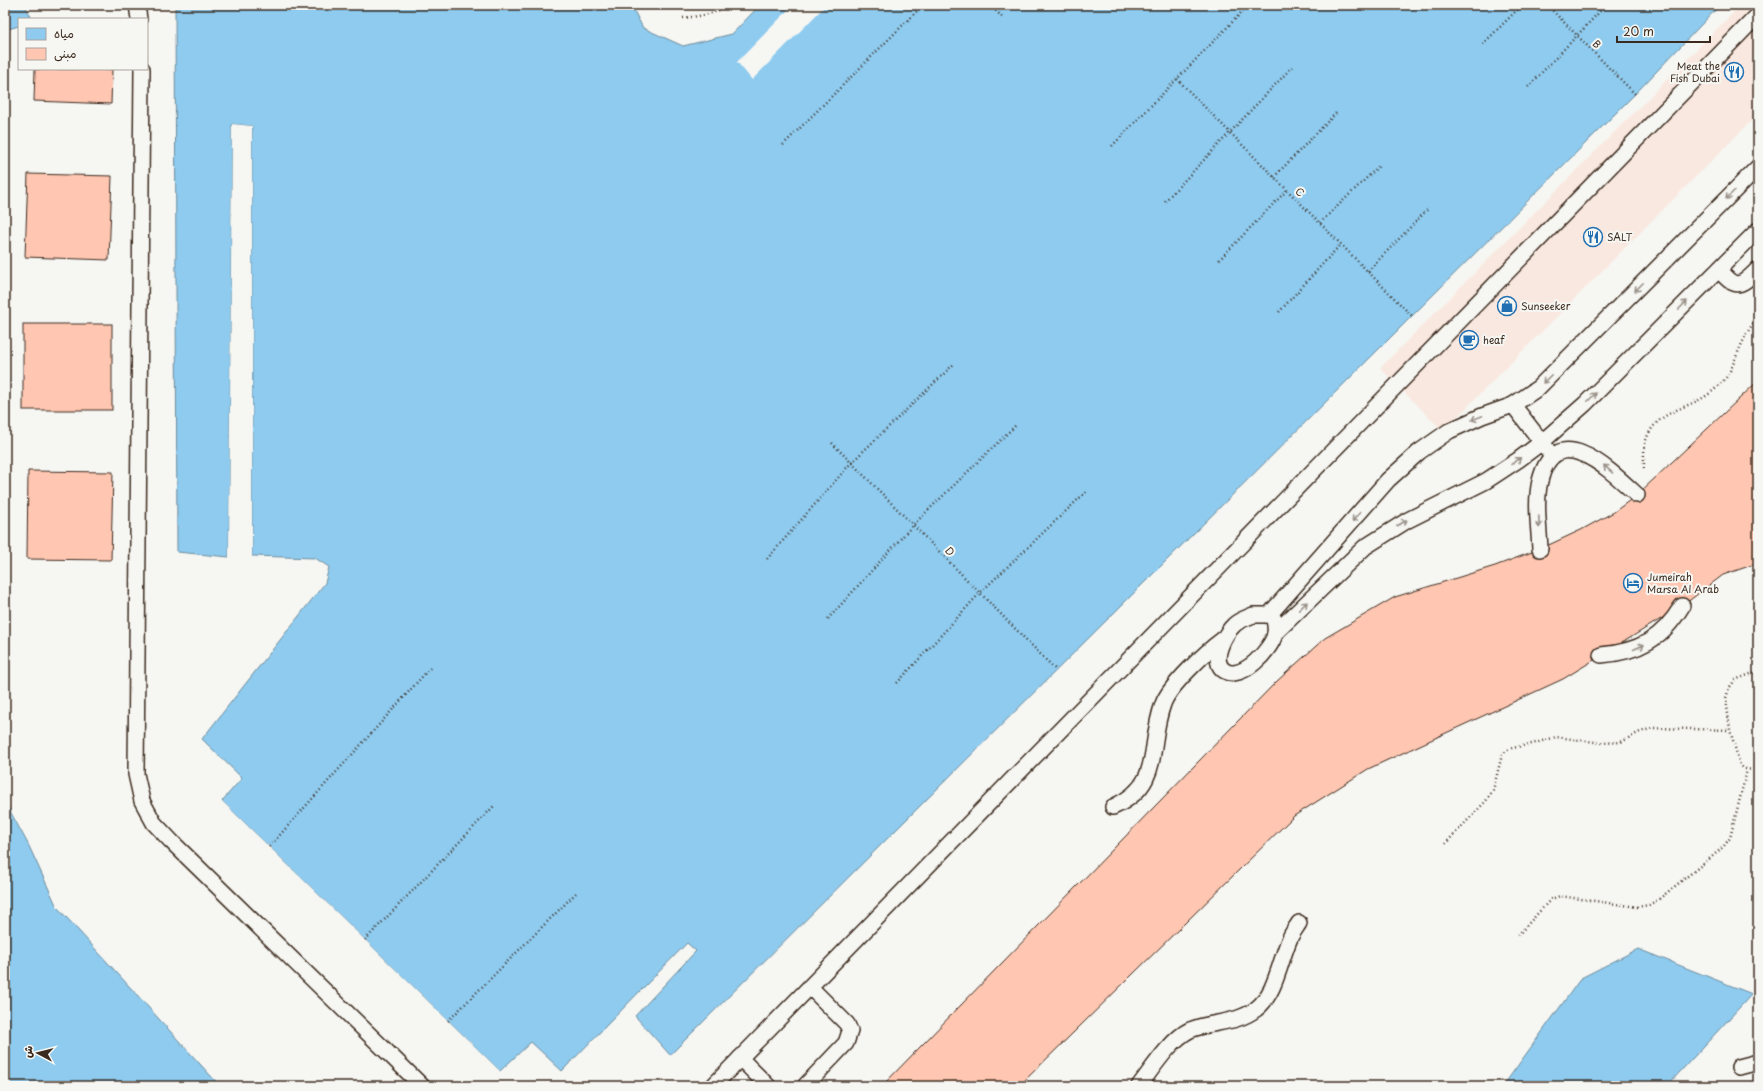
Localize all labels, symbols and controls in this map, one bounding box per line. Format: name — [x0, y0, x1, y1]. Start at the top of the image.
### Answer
legend — [18, 18, 148, 70]
scale bar — [1617, 18, 1710, 44]
text: 20 m — [1623, 22, 1654, 40]
text: مياه — [54, 24, 74, 42]
street label: B — [1590, 36, 1605, 52]
text: مبنى — [54, 44, 77, 62]
place label: Meat the Fish Dubai — [1670, 58, 1720, 85]
restaurant icon: Meat the Fish Dubai — [1723, 61, 1745, 83]
street label: C — [1292, 184, 1309, 200]
one-way arrow — [1726, 190, 1735, 200]
restaurant icon: SALT — [1582, 226, 1604, 248]
place label: SALT — [1607, 229, 1633, 244]
one-way arrow — [1634, 282, 1644, 292]
shop icon: Sunseeker — [1496, 295, 1518, 317]
place label: Sunseeker — [1521, 298, 1571, 313]
one-way arrow — [1679, 300, 1688, 310]
cafe icon: heaf — [1458, 329, 1480, 351]
place label: heaf — [1483, 332, 1505, 347]
one-way arrow — [1542, 374, 1552, 384]
one-way arrow — [1587, 392, 1597, 402]
one-way arrow — [1471, 415, 1483, 423]
one-way arrow — [1511, 457, 1522, 465]
one-way arrow — [1603, 465, 1613, 474]
one-way arrow — [1351, 511, 1360, 522]
one-way arrow — [1535, 515, 1543, 528]
one-way arrow — [1396, 519, 1408, 527]
street label: D — [942, 543, 959, 559]
place label: Jumeirah Marsa Al Arab — [1647, 569, 1719, 596]
hotel icon: Jumeirah Marsa Al Arab — [1622, 572, 1644, 594]
one-way arrow — [1298, 601, 1308, 611]
one-way arrow — [1632, 643, 1644, 650]
north arrow — [18, 1033, 58, 1073]
text: ش — [18, 1045, 37, 1059]

